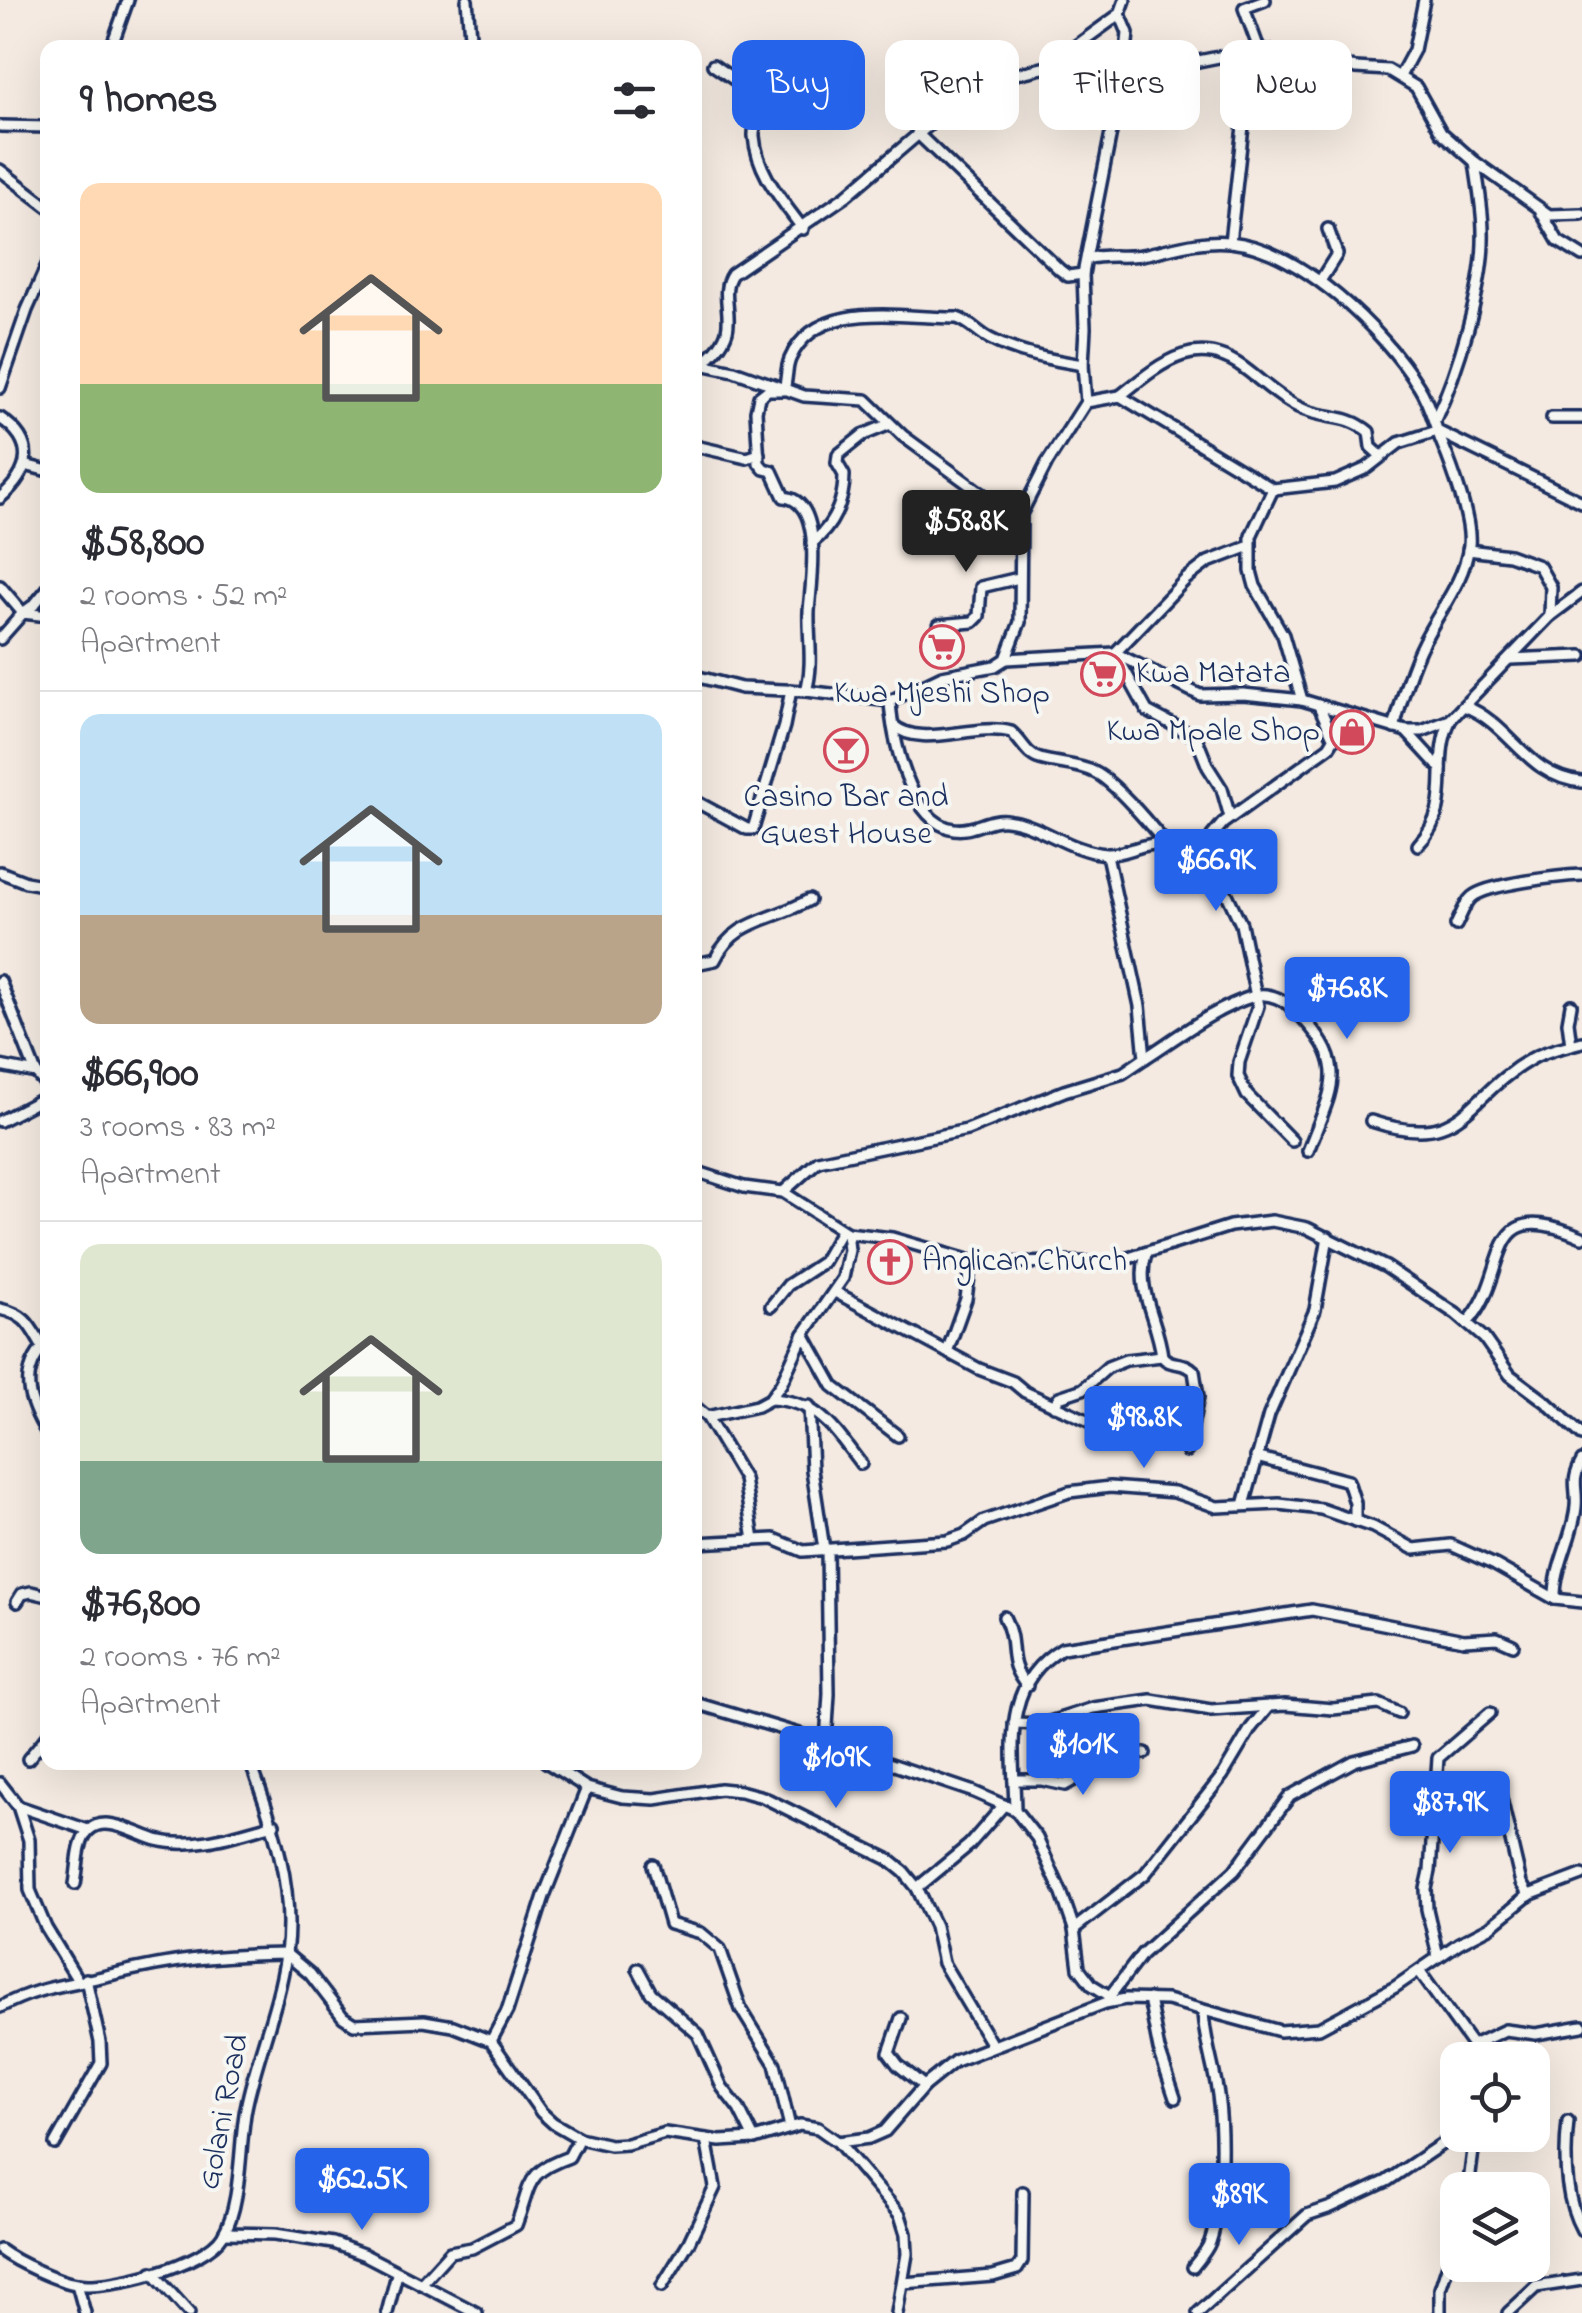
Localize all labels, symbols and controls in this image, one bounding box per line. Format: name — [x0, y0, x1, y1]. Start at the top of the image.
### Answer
chip: Buy — [732, 40, 865, 130]
chip: Rent — [885, 40, 1019, 130]
chip: Filters — [1039, 40, 1200, 130]
chip: New — [1220, 40, 1352, 130]
text: 9 homes — [80, 70, 218, 131]
icon: filters — [607, 73, 662, 128]
icon: home — [281, 248, 461, 428]
pin: $58.8K — [885, 490, 1047, 575]
text: $58.8K — [924, 499, 1008, 546]
text: $58,800 — [80, 513, 204, 574]
text: 2 rooms · 52 m² — [80, 574, 288, 621]
text: Apartment — [80, 621, 221, 668]
supermarket icon: Kwa Mjeshi Shop — [919, 624, 965, 670]
supermarket icon: Kwa Matata — [1080, 651, 1126, 697]
place label: Kwa Matata — [1136, 651, 1291, 698]
place label: Kwa Mjeshi Shop — [834, 671, 1050, 718]
place label: Kwa Mpale Shop — [1107, 709, 1320, 756]
shop icon: Kwa Mpale Shop — [1329, 709, 1375, 755]
bar icon: Casino Bar and Guest House — [823, 727, 869, 773]
place label: Casino Bar and Guest House — [743, 775, 949, 859]
icon: home — [281, 779, 461, 959]
pin: $66.9K — [1135, 829, 1297, 914]
text: $66.9K — [1176, 838, 1256, 885]
pin: $76.8K — [1266, 957, 1428, 1042]
text: $76.8K — [1307, 966, 1387, 1013]
text: $66,900 — [80, 1044, 199, 1105]
text: 3 rooms · 83 m² — [80, 1105, 276, 1152]
text: Apartment — [80, 1152, 221, 1199]
church icon: Anglican Church — [867, 1239, 913, 1285]
place label: Anglican Church — [922, 1239, 1127, 1286]
icon: home — [281, 1309, 461, 1489]
pin: $98.8K — [1063, 1386, 1225, 1471]
text: $98.8K — [1106, 1395, 1182, 1442]
text: $76,800 — [80, 1574, 200, 1635]
text: 2 rooms · 76 m² — [80, 1635, 281, 1682]
text: Apartment — [80, 1682, 221, 1729]
pin: $101K — [1013, 1713, 1153, 1798]
text: $101K — [1048, 1722, 1118, 1769]
pin: $109K — [766, 1726, 906, 1811]
text: $109K — [802, 1735, 870, 1782]
pin: $87.9K — [1369, 1771, 1531, 1856]
text: $87.9K — [1412, 1780, 1488, 1827]
street label: Golani Road — [187, 2030, 263, 2194]
map controls — [1440, 2042, 1550, 2282]
button: locate — [1440, 2042, 1550, 2152]
pin: $62.5K — [281, 2148, 443, 2233]
text: $62.5K — [317, 2157, 407, 2204]
pin: $89K — [1180, 2163, 1298, 2248]
text: $89K — [1211, 2172, 1267, 2219]
button: layers — [1440, 2172, 1550, 2282]

